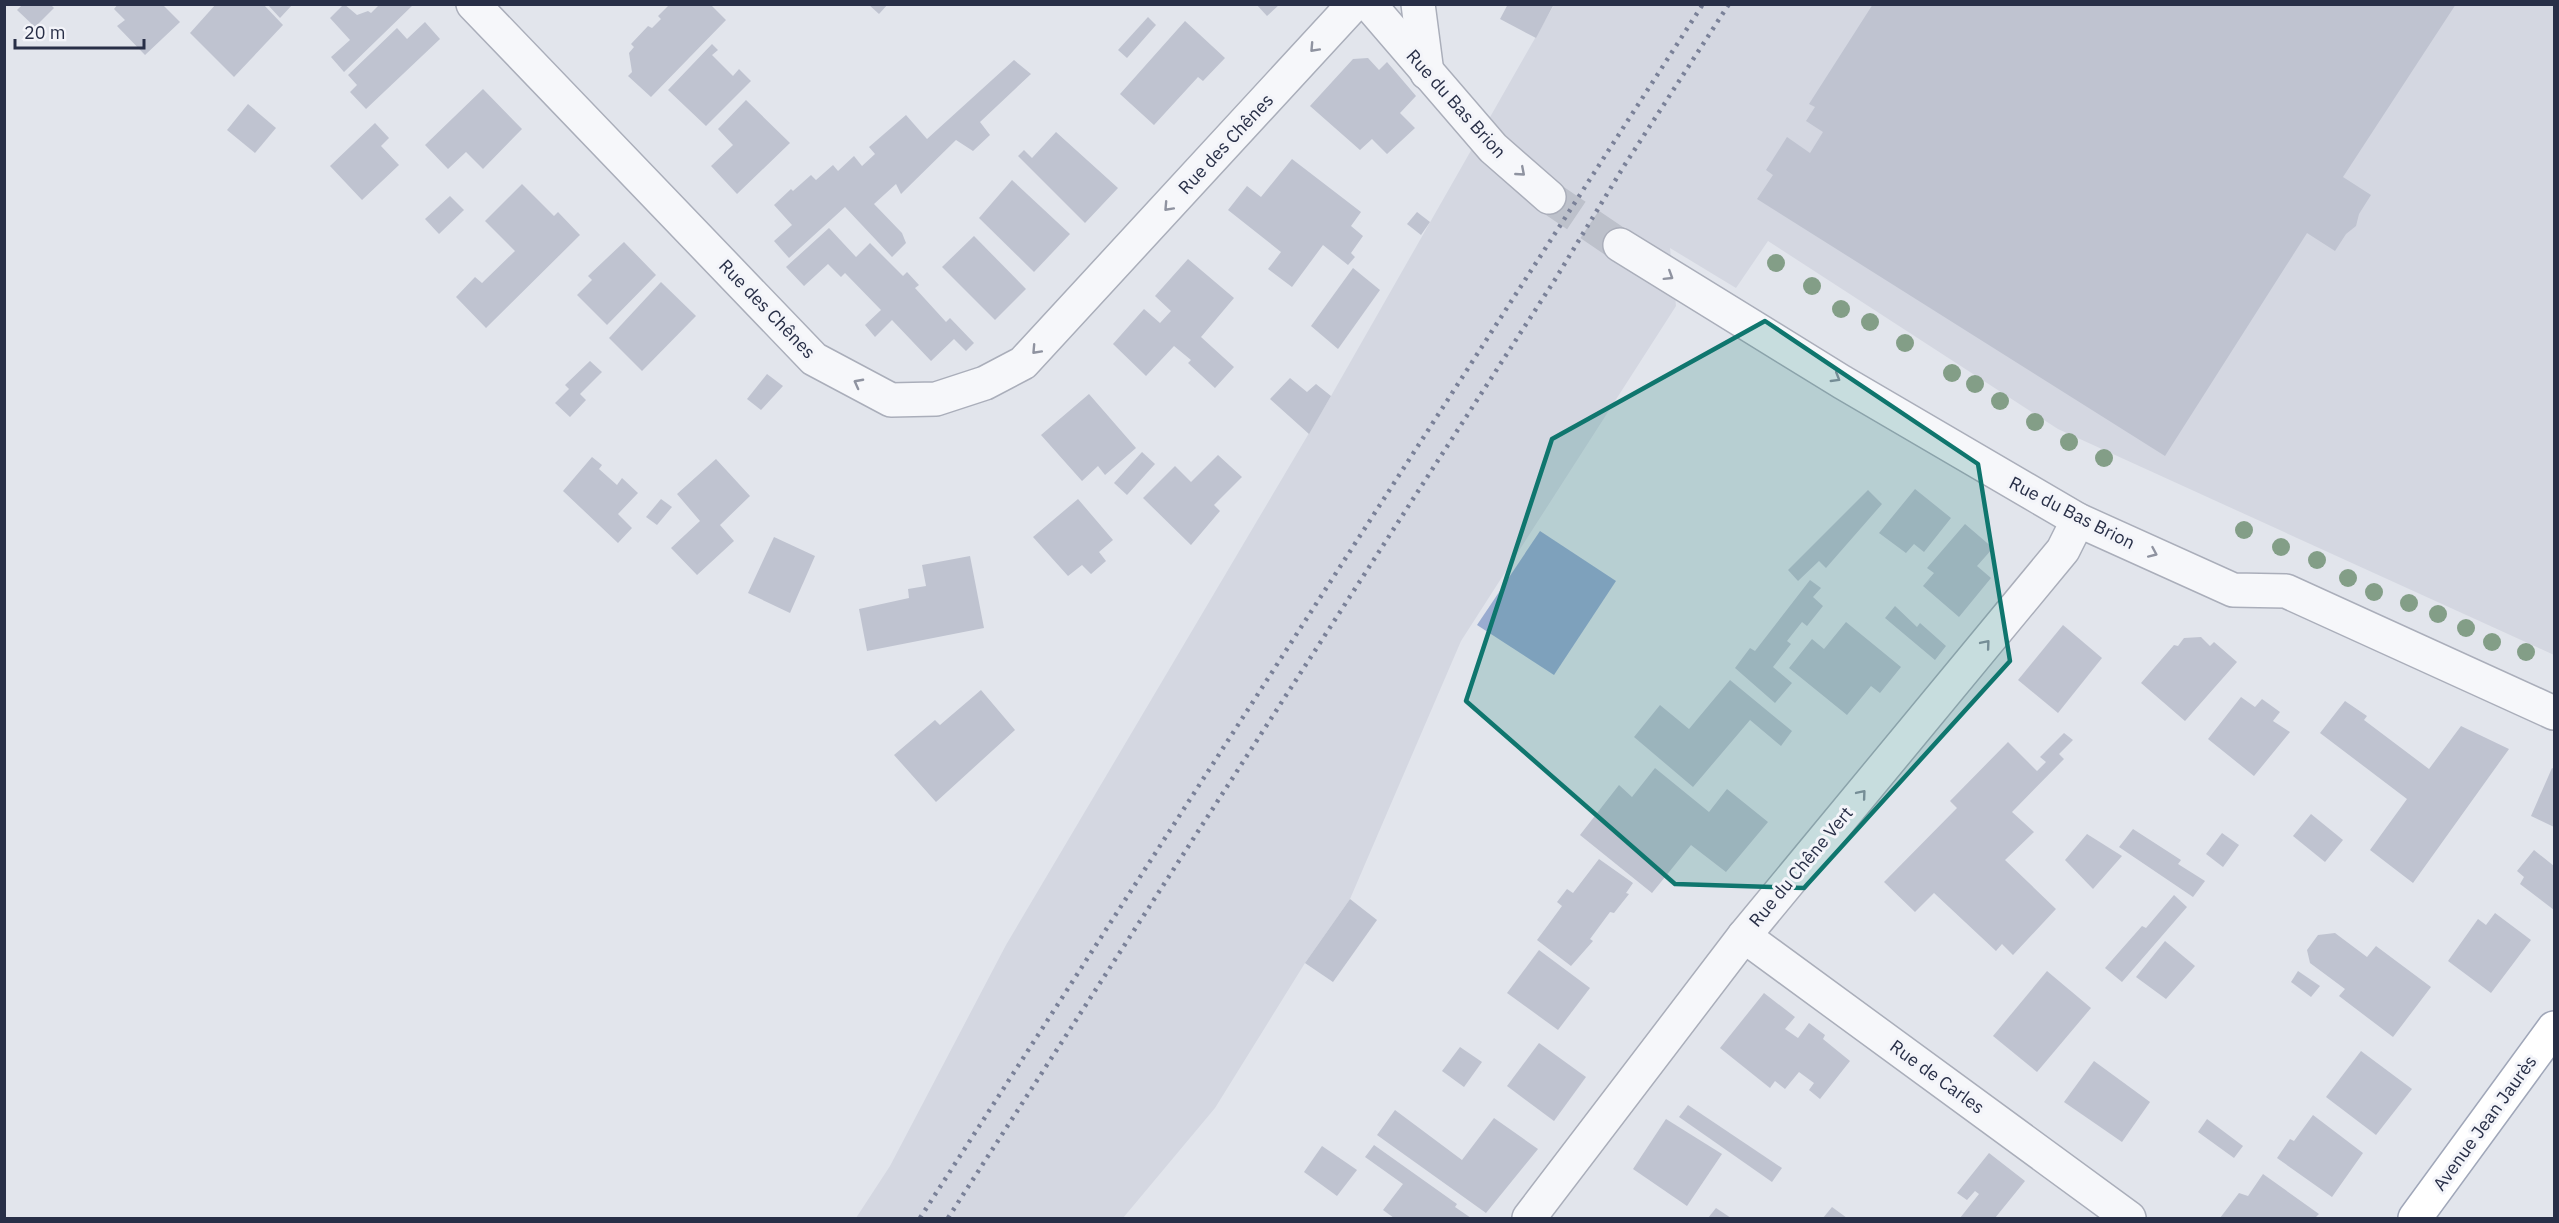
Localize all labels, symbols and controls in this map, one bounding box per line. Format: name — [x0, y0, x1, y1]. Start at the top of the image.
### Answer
scale bar — [15, 12, 144, 50]
text: 20 m — [24, 21, 66, 44]
one-way arrow — [1311, 40, 1322, 51]
street label: Rue du Bas Brion — [1402, 45, 1511, 163]
street label: Rue des Chênes — [1173, 89, 1278, 199]
one-way arrow — [1514, 165, 1525, 176]
one-way arrow — [1164, 200, 1175, 210]
street label: Rue des Chênes — [714, 254, 821, 363]
one-way arrow — [1663, 268, 1673, 280]
one-way arrow — [1032, 343, 1043, 353]
one-way arrow — [1829, 370, 1840, 381]
one-way arrow — [854, 379, 865, 390]
street label: Rue du Bas Brion — [2005, 471, 2139, 554]
one-way arrow — [2146, 546, 2157, 558]
one-way arrow — [1979, 639, 1990, 650]
one-way arrow — [1855, 790, 1866, 801]
street label: Rue du Chêne Vert — [1744, 802, 1858, 931]
street label: Rue de Carles — [1885, 1035, 1989, 1119]
street label: Avenue Jean Jaurès — [2428, 1051, 2541, 1195]

